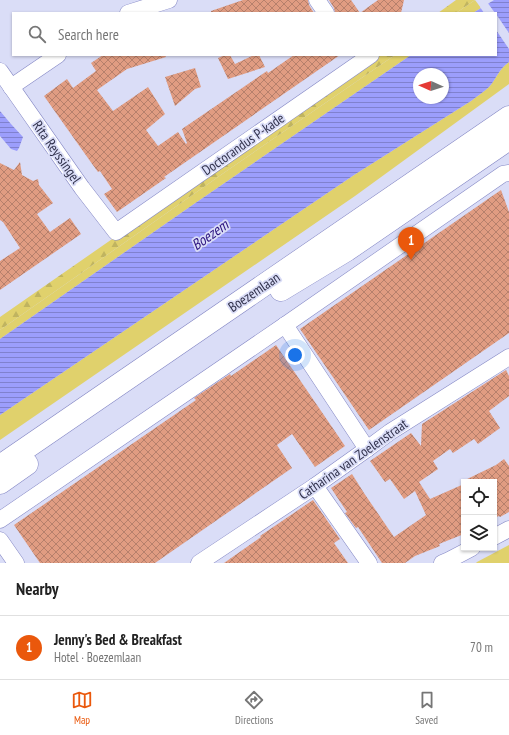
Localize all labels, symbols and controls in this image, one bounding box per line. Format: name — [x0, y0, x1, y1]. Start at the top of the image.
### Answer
search box — [12, 12, 497, 56]
icon: search — [26, 23, 48, 45]
text: Search here — [58, 25, 119, 44]
north arrow — [413, 68, 449, 104]
street label: Doctorandus P-kade — [198, 109, 288, 179]
street label: Rita Reyssingel — [29, 117, 86, 188]
water label: Boezem — [188, 214, 233, 254]
pin: 1 — [398, 227, 424, 260]
street label: Boezemlaan — [225, 268, 283, 316]
your location — [285, 345, 305, 365]
street label: Catharina van Zoelenstraat — [295, 415, 411, 503]
map controls — [461, 479, 497, 551]
button: locate — [461, 479, 497, 515]
button: layers — [461, 515, 497, 551]
text: Nearby — [16, 578, 59, 600]
text: Jenny's Bed & Breakfast — [54, 630, 182, 649]
text: 1 — [26, 639, 32, 656]
text: 70 m — [470, 639, 493, 656]
text: Hotel · Boezemlaan — [54, 649, 141, 666]
tab: Map — [71, 689, 93, 727]
tab: Directions — [235, 689, 273, 727]
tab: Saved — [415, 689, 438, 727]

